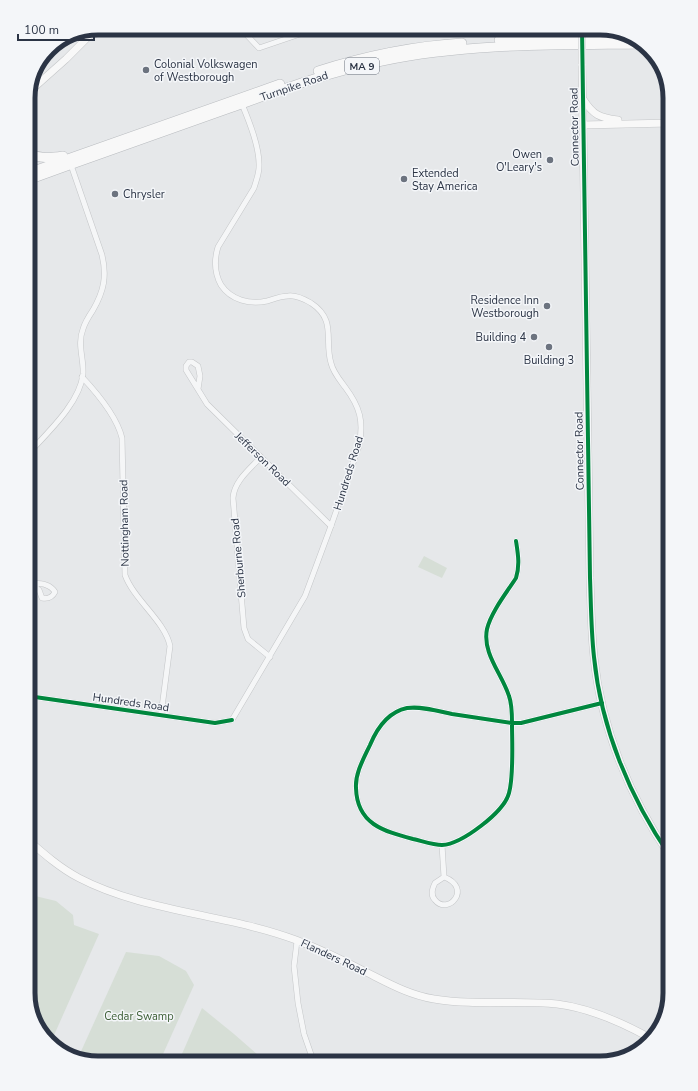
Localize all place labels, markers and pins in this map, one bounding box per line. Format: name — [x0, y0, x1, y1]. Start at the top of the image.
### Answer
place label: Colonial Volkswagen of Westborough — [154, 57, 258, 85]
marker: Colonial Volkswagen of Westborough — [141, 65, 151, 75]
place label: Owen O'Leary's — [496, 147, 542, 175]
marker: Owen O'Leary's — [545, 155, 555, 165]
place label: Extended Stay America — [412, 166, 478, 194]
marker: Extended Stay America — [399, 174, 409, 184]
place label: Chrysler — [123, 187, 165, 202]
marker: Chrysler — [110, 189, 120, 199]
place label: Residence Inn Westborough — [471, 293, 539, 321]
marker: Residence Inn Westborough — [542, 301, 552, 311]
place label: Building 4 — [476, 330, 526, 345]
marker: Building 4 — [529, 332, 539, 342]
marker: Building 3 — [544, 342, 554, 352]
place label: Building 3 — [524, 353, 574, 368]

